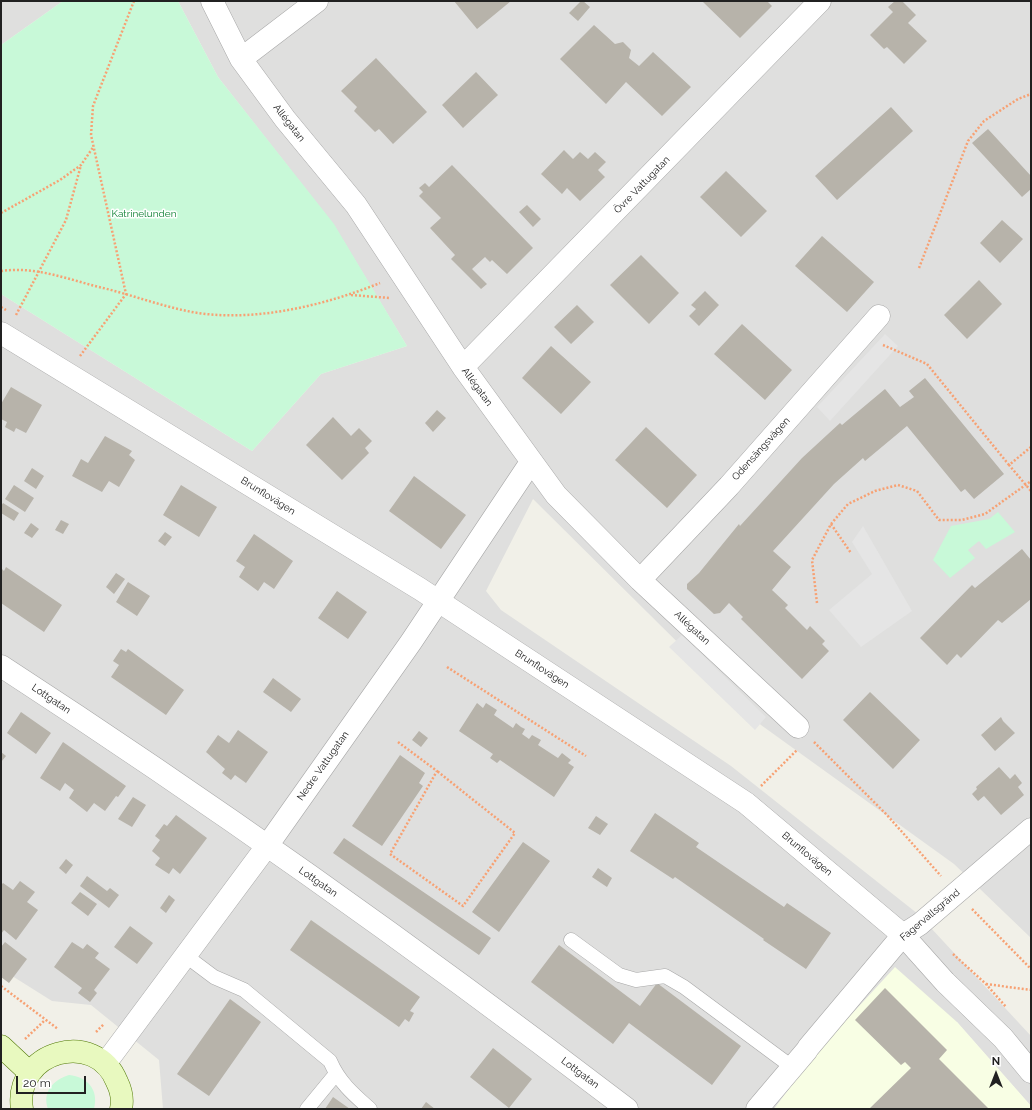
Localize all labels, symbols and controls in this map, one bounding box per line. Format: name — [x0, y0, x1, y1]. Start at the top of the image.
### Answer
street label: Allégatan — [271, 102, 307, 144]
street label: Övre Vattugatan — [612, 154, 672, 216]
park label: Katrinelunden — [112, 208, 176, 220]
street label: Allégatan — [459, 366, 495, 408]
street label: Odensängsvägen — [729, 415, 793, 483]
street label: Brunflovägen — [239, 474, 297, 518]
street label: Allégatan — [672, 609, 712, 647]
street label: Brunflovägen — [513, 647, 571, 691]
street label: Lottgatan — [29, 682, 73, 716]
street label: Nedre Vattugatan — [295, 729, 351, 803]
street label: Brunflovägen — [779, 829, 835, 879]
street label: Lottgatan — [296, 864, 340, 900]
street label: Fagervallsgränd — [898, 887, 962, 943]
north arrow — [976, 1054, 1016, 1094]
street label: Lottgatan — [559, 1055, 601, 1091]
text: N — [992, 1055, 1000, 1068]
scale bar — [18, 1068, 88, 1094]
text: 20 m — [23, 1076, 51, 1090]

